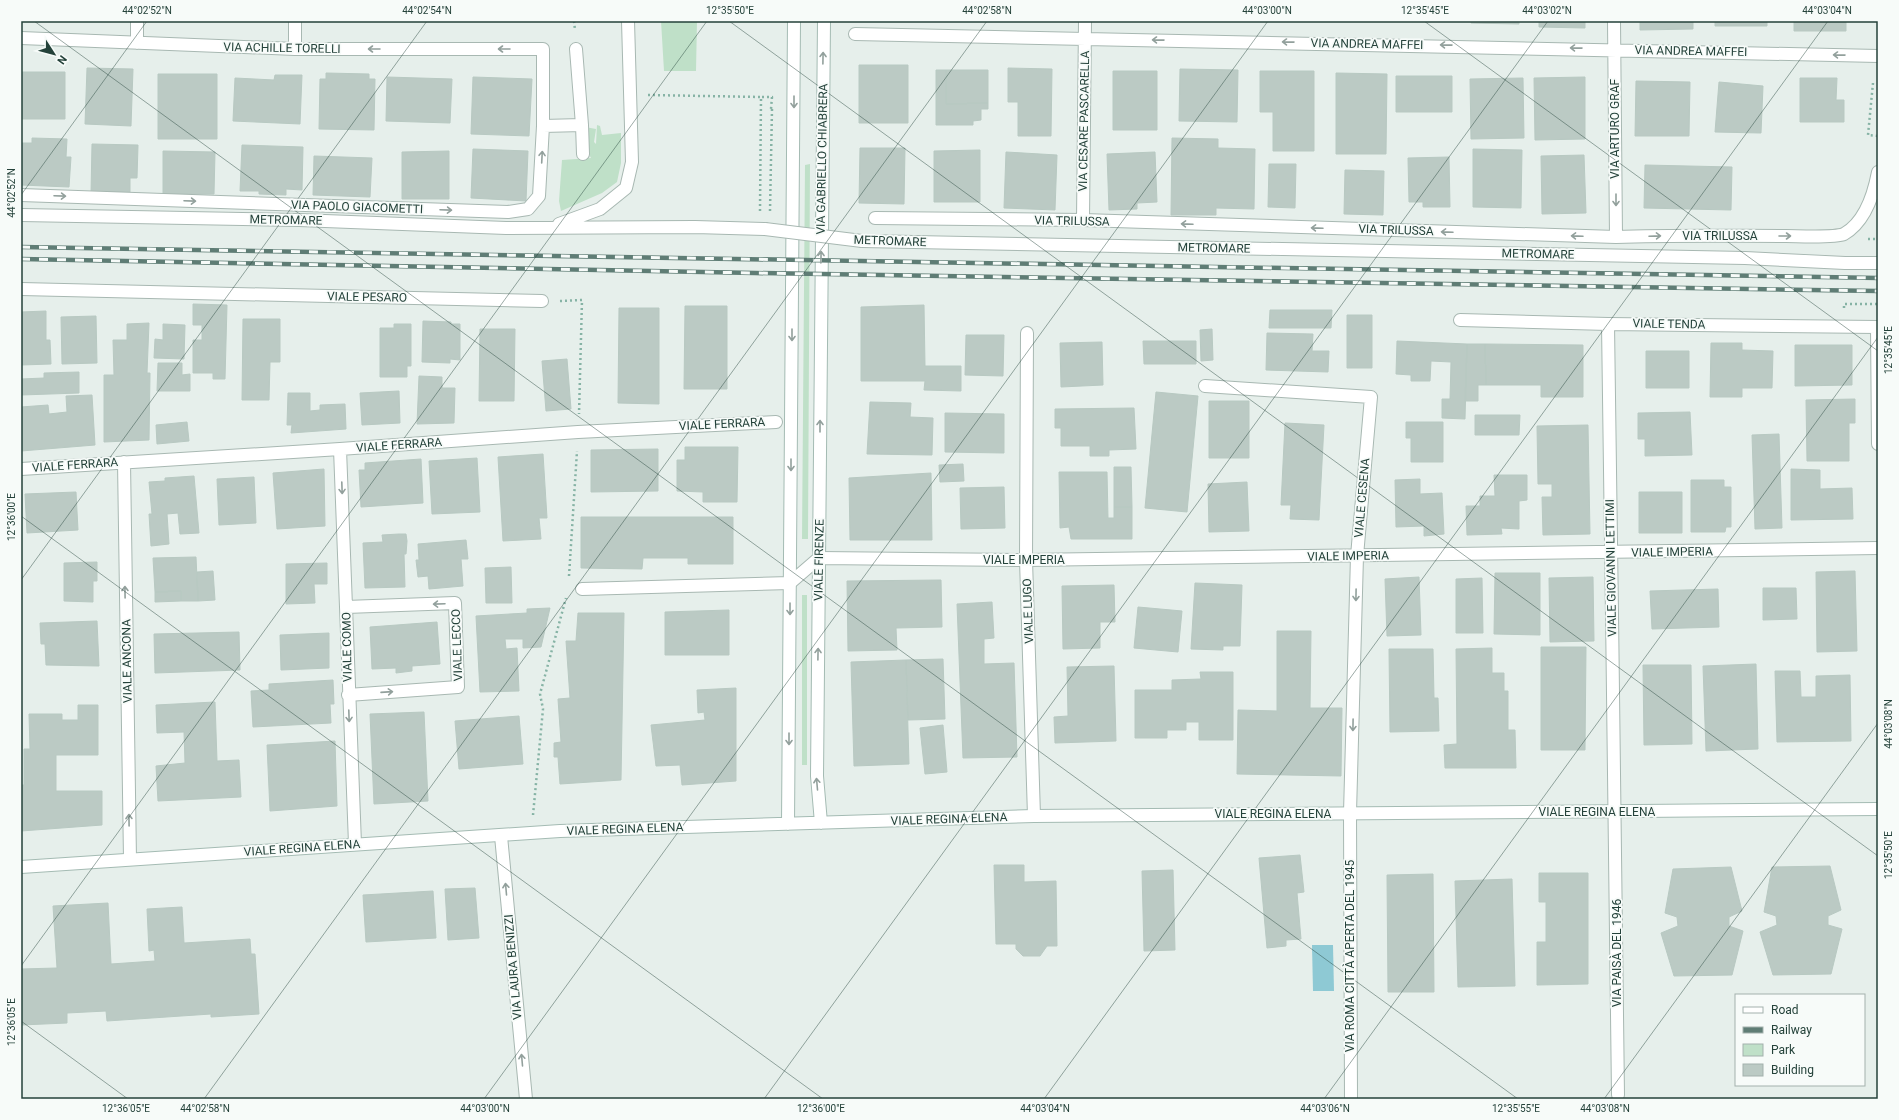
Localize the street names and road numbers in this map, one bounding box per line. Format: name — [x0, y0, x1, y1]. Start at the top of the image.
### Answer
street label: VIA ANDREA MAFFEI — [1310, 36, 1424, 52]
street label: VIA ACHILLE TORELLI — [223, 40, 341, 56]
street label: VIA ANDREA MAFFEI — [1634, 43, 1748, 59]
street label: VIA CESARE PASCARELLA — [1076, 50, 1092, 192]
street label: VIA ARTURO GRAF — [1608, 79, 1622, 179]
street label: VIA GABRIELLO CHIABRERA — [814, 83, 830, 235]
street label: VIA PAOLO GIACOMETTI — [291, 198, 423, 216]
street label: METROMARE — [249, 212, 323, 228]
street label: VIA TRILUSSA — [1034, 213, 1110, 229]
street label: VIA TRILUSSA — [1358, 222, 1434, 238]
street label: VIA TRILUSSA — [1682, 229, 1758, 243]
street label: METROMARE — [853, 233, 927, 249]
street label: METROMARE — [1177, 240, 1251, 256]
street label: METROMARE — [1501, 246, 1575, 262]
street label: VIALE PESARO — [327, 289, 407, 305]
street label: VIALE TENDA — [1632, 316, 1706, 332]
street label: VIALE FERRARA — [678, 415, 766, 433]
street label: VIALE FERRARA — [355, 435, 443, 455]
street label: VIALE FERRARA — [31, 455, 119, 475]
street label: VIALE CESENA — [1352, 457, 1372, 539]
street label: VIALE GIOVANNI LETTIMI — [1603, 499, 1619, 637]
street label: VIALE FIRENZE — [811, 519, 827, 601]
street label: VIALE IMPERIA — [1631, 544, 1713, 560]
street label: VIALE IMPERIA — [1307, 548, 1389, 564]
street label: VIALE IMPERIA — [983, 553, 1065, 567]
street label: VIALE LUGO — [1020, 578, 1036, 644]
street label: VIALE LECCO — [449, 609, 465, 681]
street label: VIALE COMO — [339, 612, 355, 682]
street label: VIALE ANCONA — [119, 619, 135, 703]
street label: VIALE REGINA ELENA — [1539, 805, 1656, 819]
street label: VIALE REGINA ELENA — [1215, 807, 1332, 821]
street label: VIALE REGINA ELENA — [890, 810, 1008, 828]
street label: VIALE REGINA ELENA — [566, 820, 684, 838]
street label: VIALE REGINA ELENA — [243, 837, 361, 859]
street label: VIA ROMA CITTÀ APERTA DEL 1945 — [1342, 860, 1357, 1052]
street label: VIA PAISÀ DEL 1946 — [1609, 898, 1624, 1007]
street label: VIA LAURA BENIZZI — [501, 914, 525, 1020]

